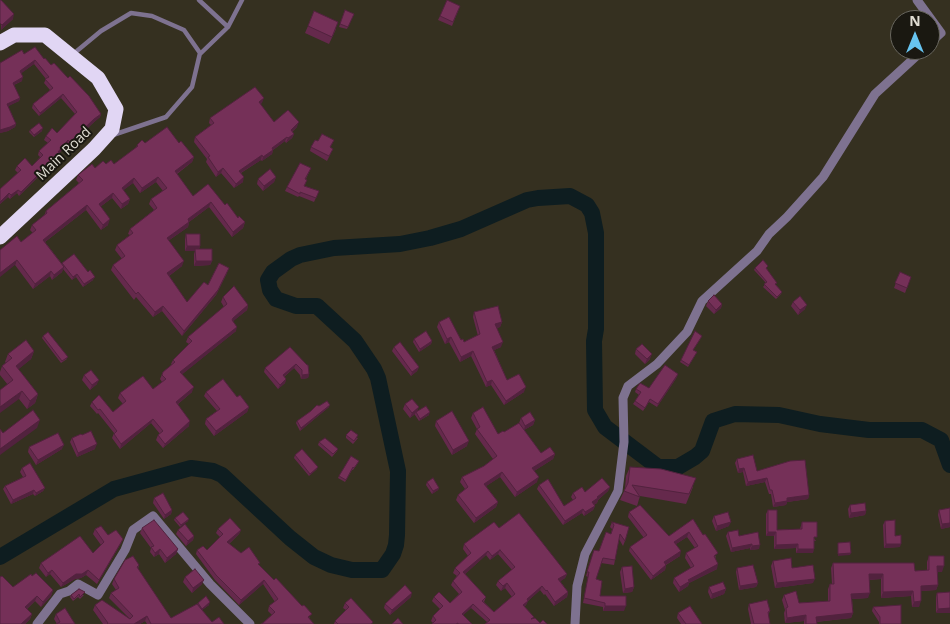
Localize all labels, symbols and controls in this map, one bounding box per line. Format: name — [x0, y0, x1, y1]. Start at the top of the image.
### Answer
north arrow — [890, 10, 940, 60]
text: N — [909, 11, 921, 30]
street label: Main Road — [33, 124, 95, 184]

